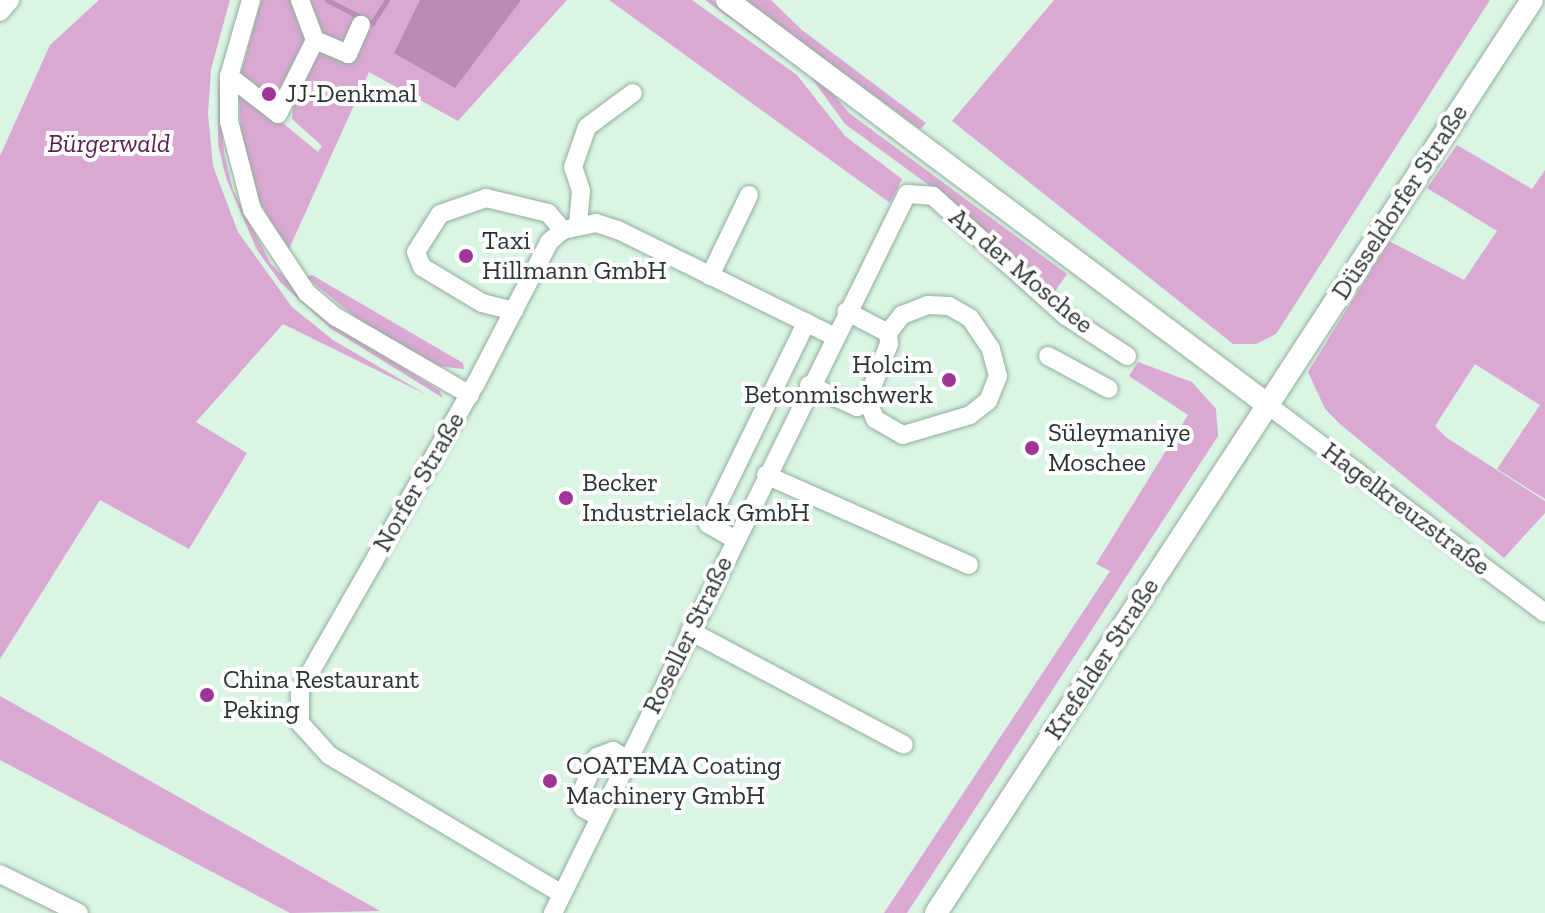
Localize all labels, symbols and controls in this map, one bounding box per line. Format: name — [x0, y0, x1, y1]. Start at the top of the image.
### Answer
place label: JJ-Denkmal — [285, 78, 417, 110]
marker: JJ-Denkmal — [260, 85, 278, 103]
street label: Düsseldorfer Straße — [1325, 98, 1475, 306]
park label: Bürgerwald — [48, 128, 170, 160]
street label: An der Moschee — [942, 202, 1100, 340]
place label: Taxi Hillmann GmbH — [482, 225, 667, 286]
marker: Taxi Hillmann GmbH — [457, 247, 475, 265]
place label: Holcim Betonmischwerk — [744, 349, 933, 410]
marker: Holcim Betonmischwerk — [940, 371, 958, 389]
street label: Norfer Straße — [366, 407, 472, 557]
place label: Süleymaniye Moschee — [1048, 417, 1190, 478]
street label: Hagelkreuzstraße — [1316, 436, 1496, 582]
marker: Süleymaniye Moschee — [1023, 439, 1041, 457]
place label: Becker Industrielack GmbH — [582, 467, 810, 528]
marker: Becker Industrielack GmbH — [557, 489, 575, 507]
street label: Roseller Straße — [636, 551, 740, 719]
street label: Krefelder Straße — [1038, 572, 1166, 746]
place label: China Restaurant Peking — [223, 664, 419, 726]
marker: China Restaurant Peking — [198, 686, 216, 704]
place label: COATEMA Coating Machinery GmbH — [566, 750, 782, 812]
marker: COATEMA Coating Machinery GmbH — [541, 772, 559, 790]

